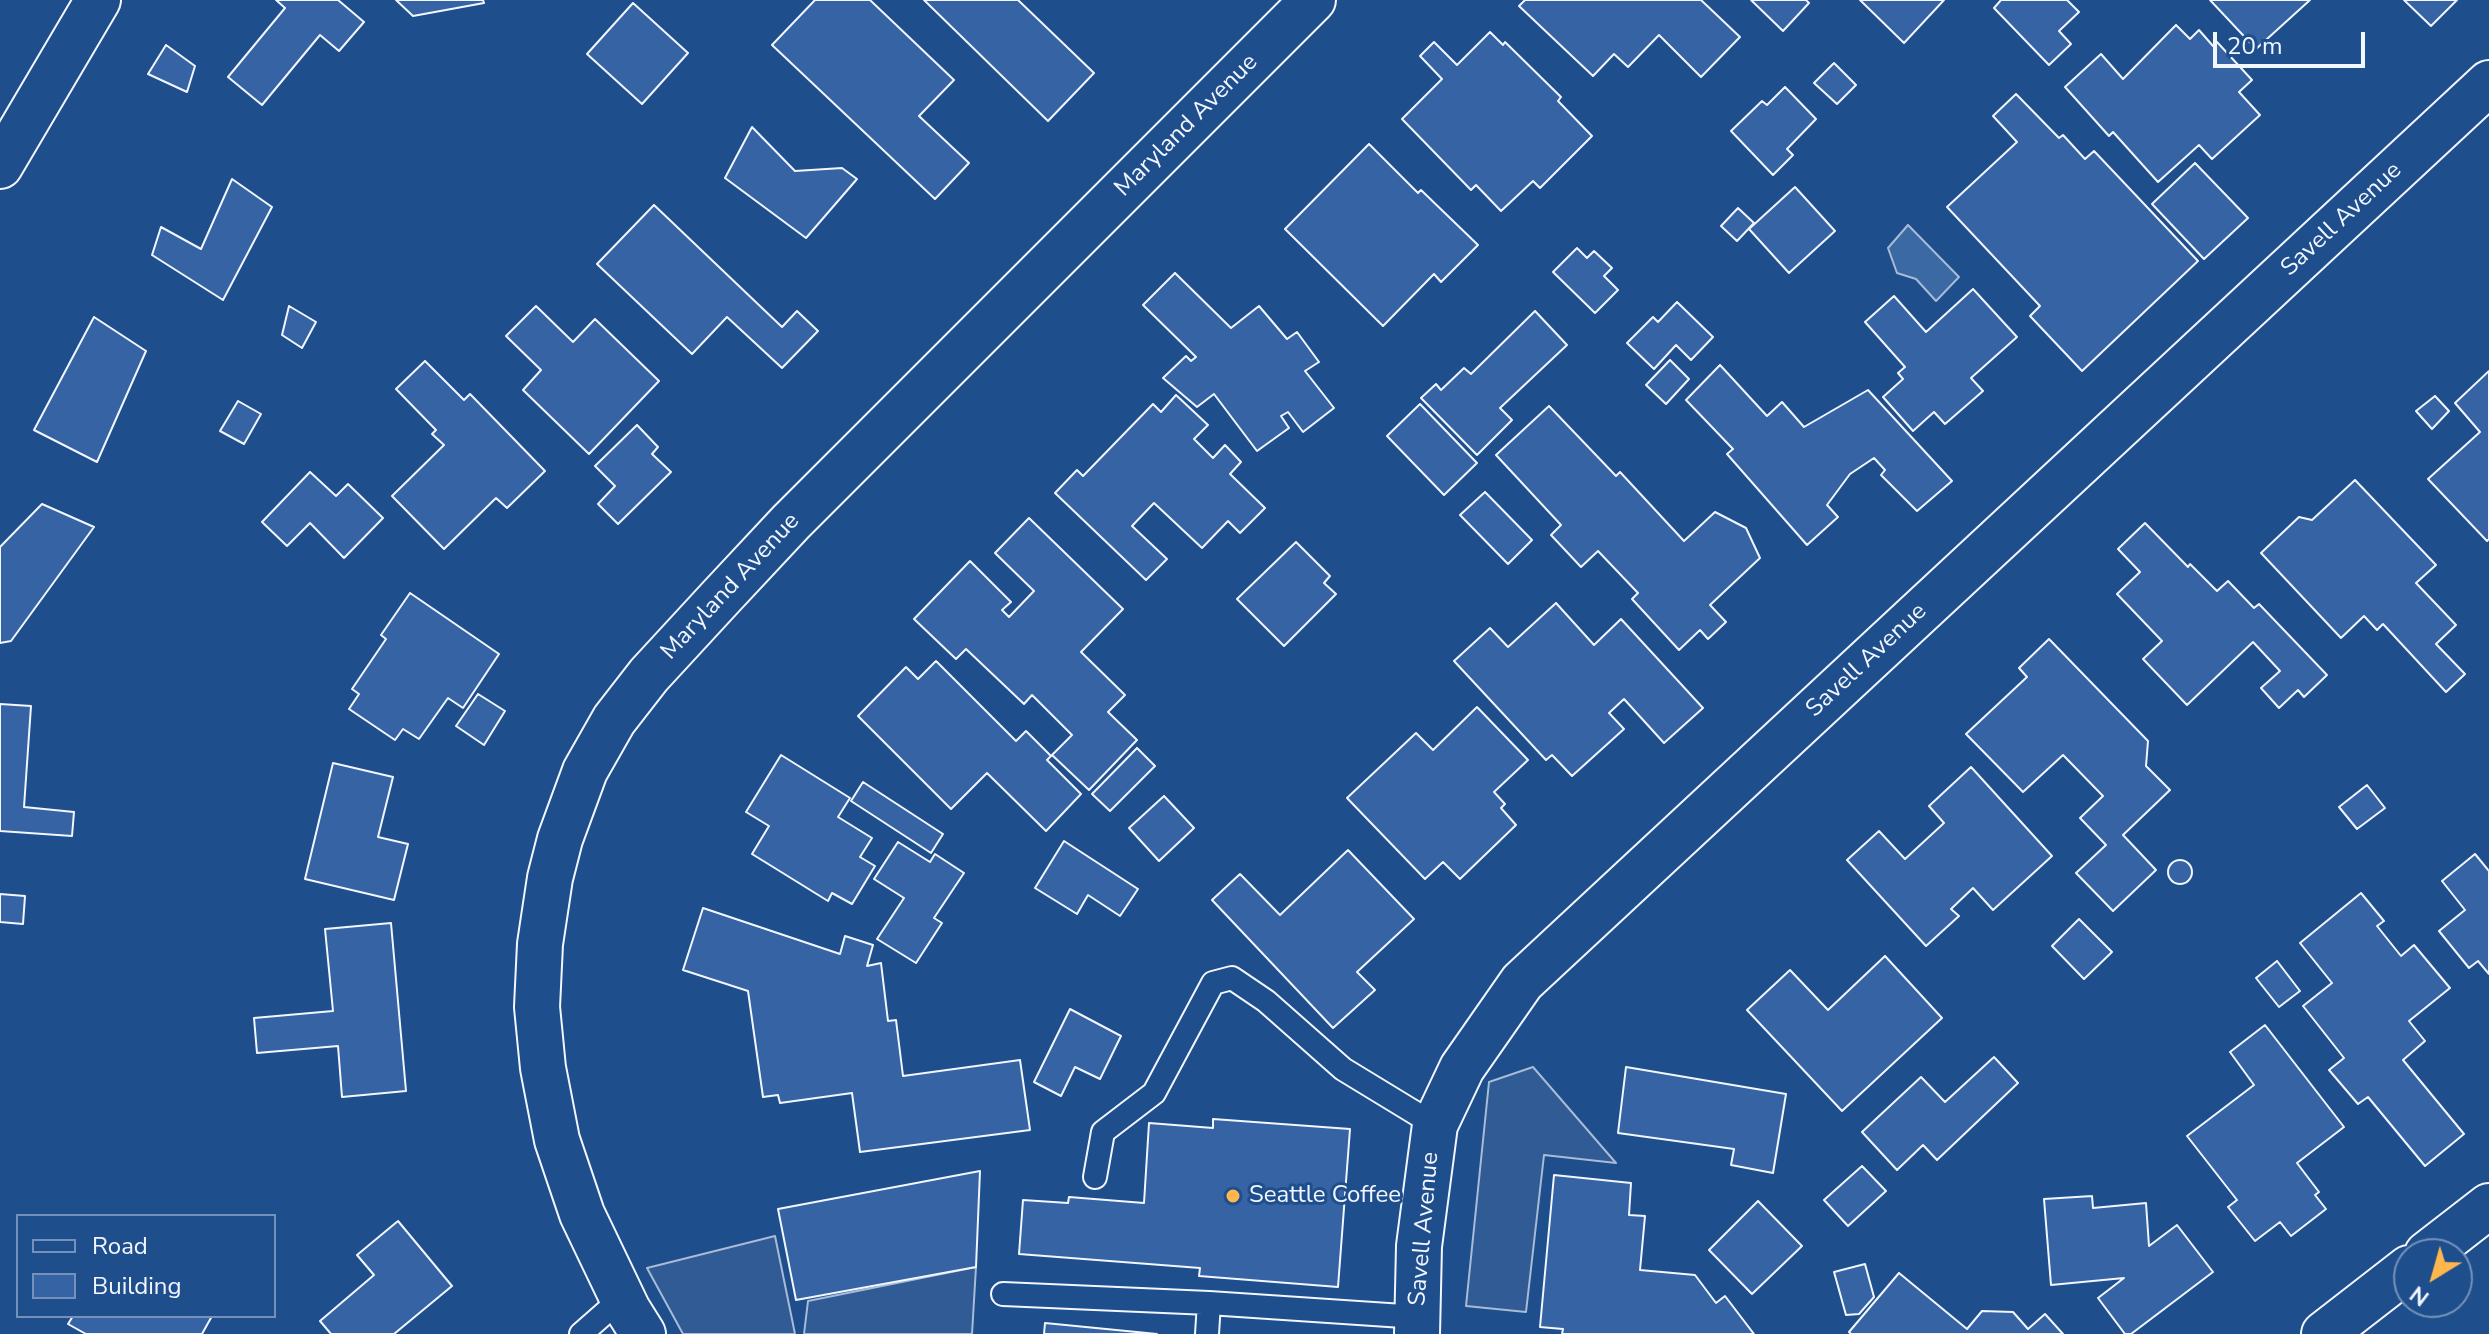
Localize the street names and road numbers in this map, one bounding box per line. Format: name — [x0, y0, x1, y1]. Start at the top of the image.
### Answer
street label: Maryland Avenue — [1110, 49, 1264, 203]
street label: Savell Avenue — [2276, 157, 2408, 283]
street label: Maryland Avenue — [656, 508, 806, 666]
street label: Savell Avenue — [1801, 598, 1933, 724]
street label: Savell Avenue — [1404, 1151, 1446, 1307]

